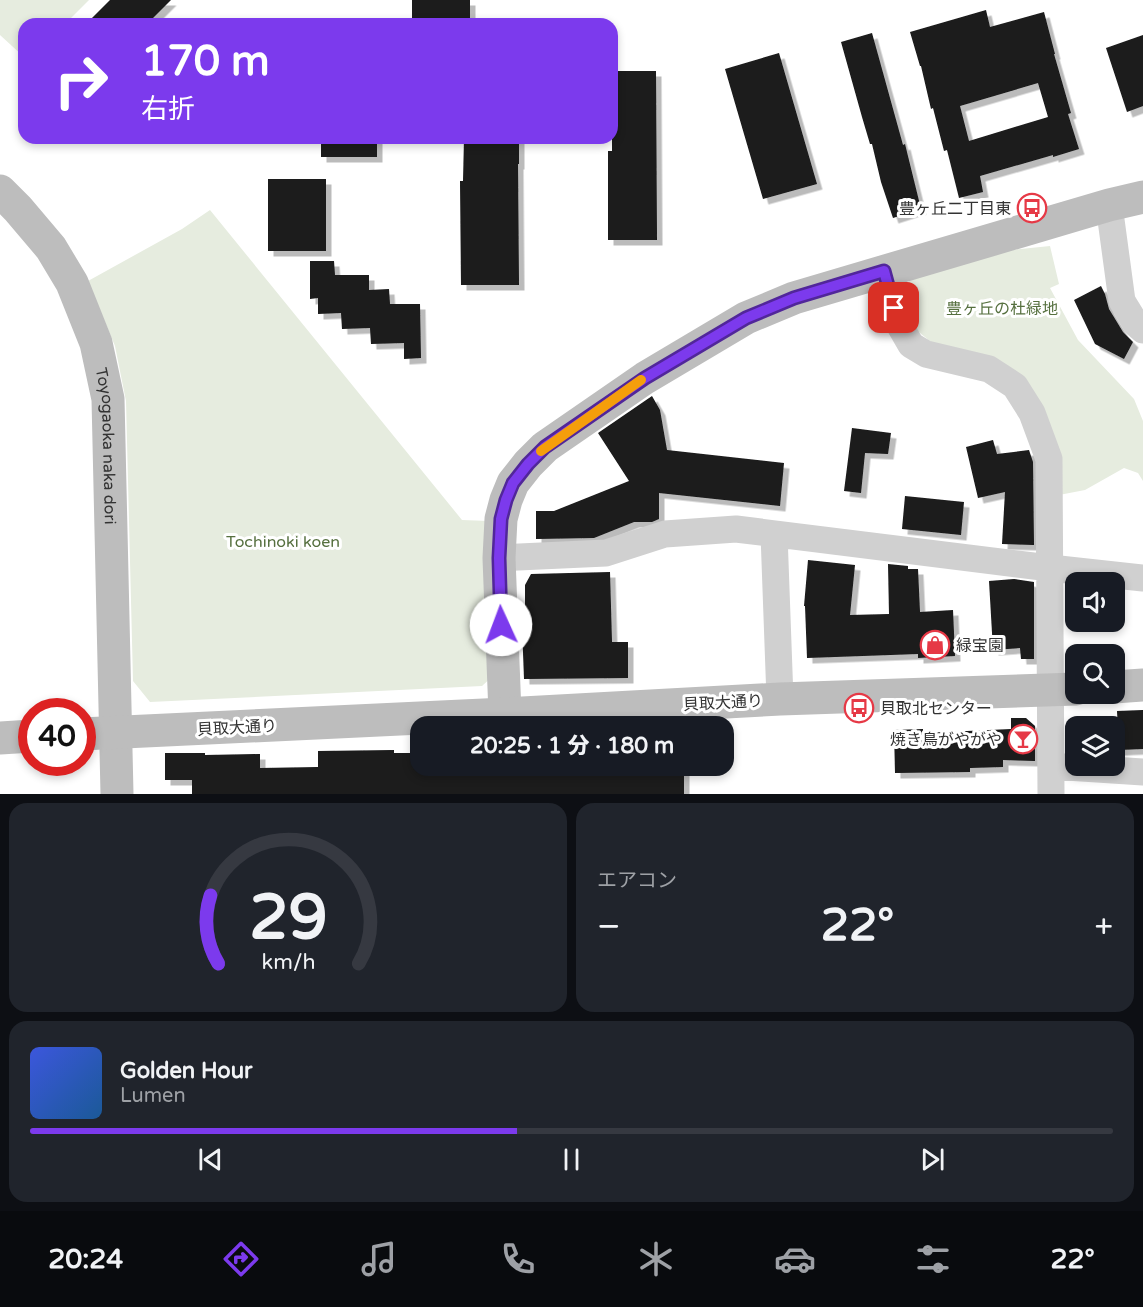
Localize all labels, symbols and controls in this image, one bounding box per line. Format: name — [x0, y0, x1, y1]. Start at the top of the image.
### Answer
text: 170 m — [141, 36, 270, 87]
icon: right — [42, 42, 120, 120]
text: 右折 — [141, 93, 195, 126]
bus stop icon: 豊ヶ丘二丁目東 — [1016, 192, 1048, 224]
place label: 豊ヶ丘二丁目東 — [899, 199, 1011, 219]
pin — [868, 282, 919, 333]
icon: arrive — [877, 291, 910, 324]
park label: 豊ヶ丘の杜緑地 — [946, 299, 1058, 319]
street label: Toyogaoka naka dori — [91, 366, 120, 525]
park label: Tochinoki koen — [226, 532, 340, 552]
map controls — [1065, 572, 1125, 776]
button: sound — [1065, 572, 1125, 632]
position arrow — [469, 593, 533, 657]
shop icon: 緑宝園 — [919, 629, 951, 661]
place label: 緑宝園 — [956, 636, 1004, 656]
button: search — [1065, 644, 1125, 704]
street label: 貝取大通り — [683, 691, 764, 715]
bus stop icon: 貝取北センター — [843, 692, 875, 724]
speed limit sign: 40 — [18, 698, 96, 776]
place label: 貝取北センター — [880, 699, 992, 719]
street label: 貝取大通り — [197, 716, 278, 740]
button: layers — [1065, 716, 1125, 776]
bar icon: 焼き鳥がやがや — [1007, 723, 1039, 755]
place label: 焼き鳥がやがや — [890, 730, 1002, 750]
text: 20:25 · 1 分 · 180 m — [470, 733, 674, 759]
text: エアコン — [597, 869, 677, 893]
text: 29 — [249, 881, 327, 956]
text: 22° — [821, 899, 894, 953]
text: − — [597, 907, 621, 946]
text: + — [1094, 907, 1113, 946]
text: km/h — [261, 950, 315, 976]
text: Golden Hour — [120, 1058, 252, 1084]
text: Lumen — [120, 1084, 186, 1108]
icon: previous — [194, 1143, 227, 1176]
icon: pause — [555, 1143, 588, 1176]
icon: next — [916, 1143, 949, 1176]
icon: directions — [220, 1238, 262, 1280]
icon: music — [358, 1238, 400, 1280]
icon: phone — [497, 1238, 539, 1280]
icon: climate — [635, 1238, 677, 1280]
icon: car — [774, 1238, 816, 1280]
icon: filters — [912, 1238, 954, 1280]
text: 20:24 — [48, 1243, 123, 1276]
text: 22° — [1051, 1243, 1095, 1276]

